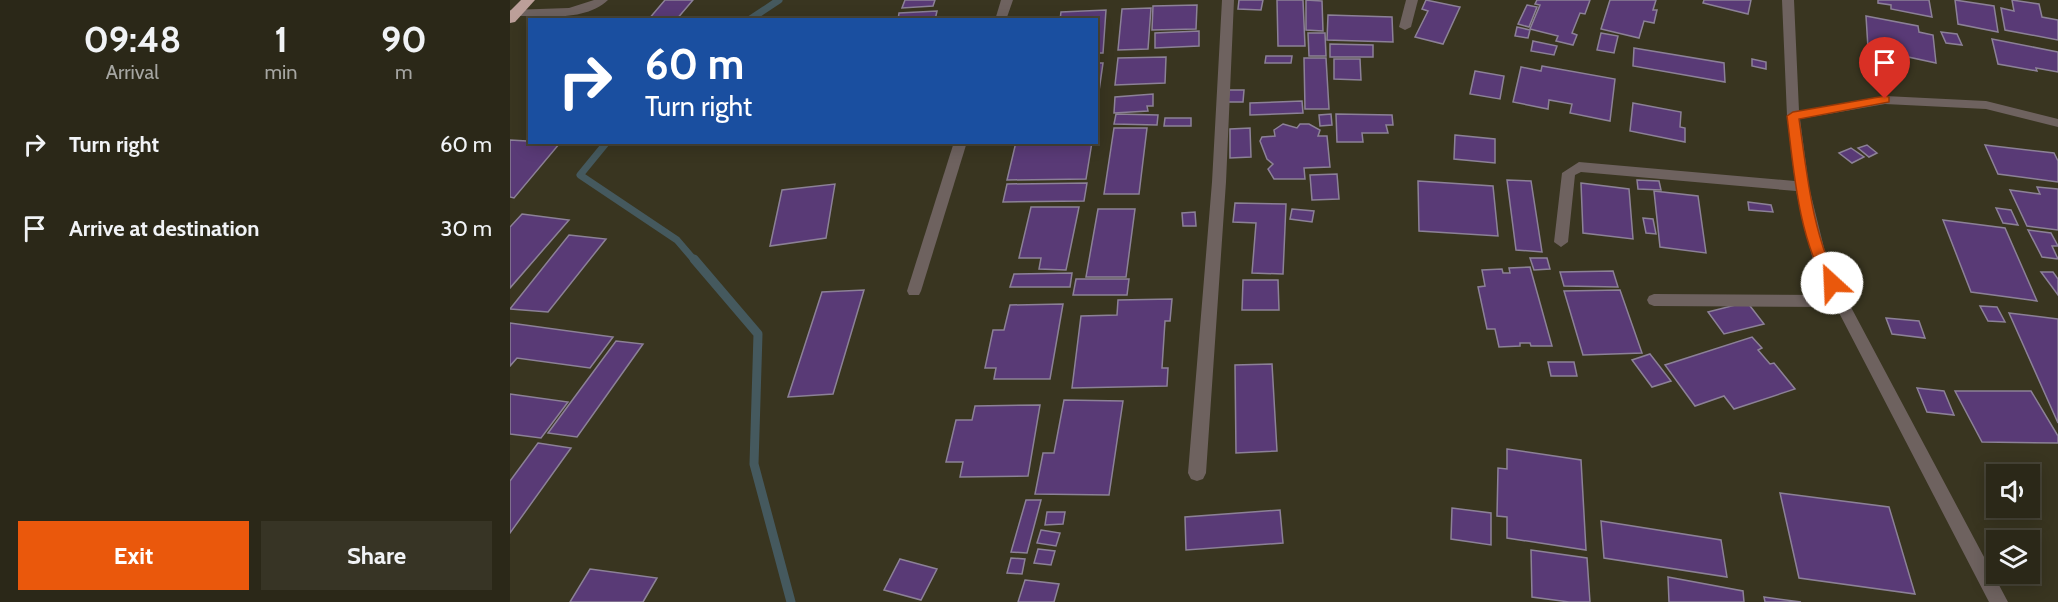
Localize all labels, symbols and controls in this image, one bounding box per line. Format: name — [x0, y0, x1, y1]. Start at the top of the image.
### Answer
text: 09:48 — [83, 17, 181, 61]
text: 1 — [274, 17, 288, 61]
text: 90 — [381, 17, 427, 61]
pin — [1859, 37, 1910, 99]
text: 60 m — [645, 38, 744, 90]
icon: right — [546, 42, 624, 120]
icon: arrive — [1868, 46, 1901, 79]
text: Arrival — [106, 60, 159, 84]
text: min — [265, 60, 298, 84]
text: m — [395, 60, 413, 84]
text: Turn right — [645, 90, 752, 123]
icon: right — [18, 128, 51, 161]
text: Turn right — [69, 131, 159, 158]
text: 60 m — [440, 131, 492, 158]
icon: arrive — [18, 212, 51, 245]
text: Arrive at destination — [69, 215, 259, 242]
text: 30 m — [440, 215, 492, 242]
position arrow — [1800, 251, 1864, 315]
map controls — [1986, 464, 2040, 584]
button: sound — [1986, 464, 2040, 518]
button: Exit — [18, 521, 249, 590]
button: Share — [261, 521, 492, 590]
button: layers — [1986, 530, 2040, 584]

